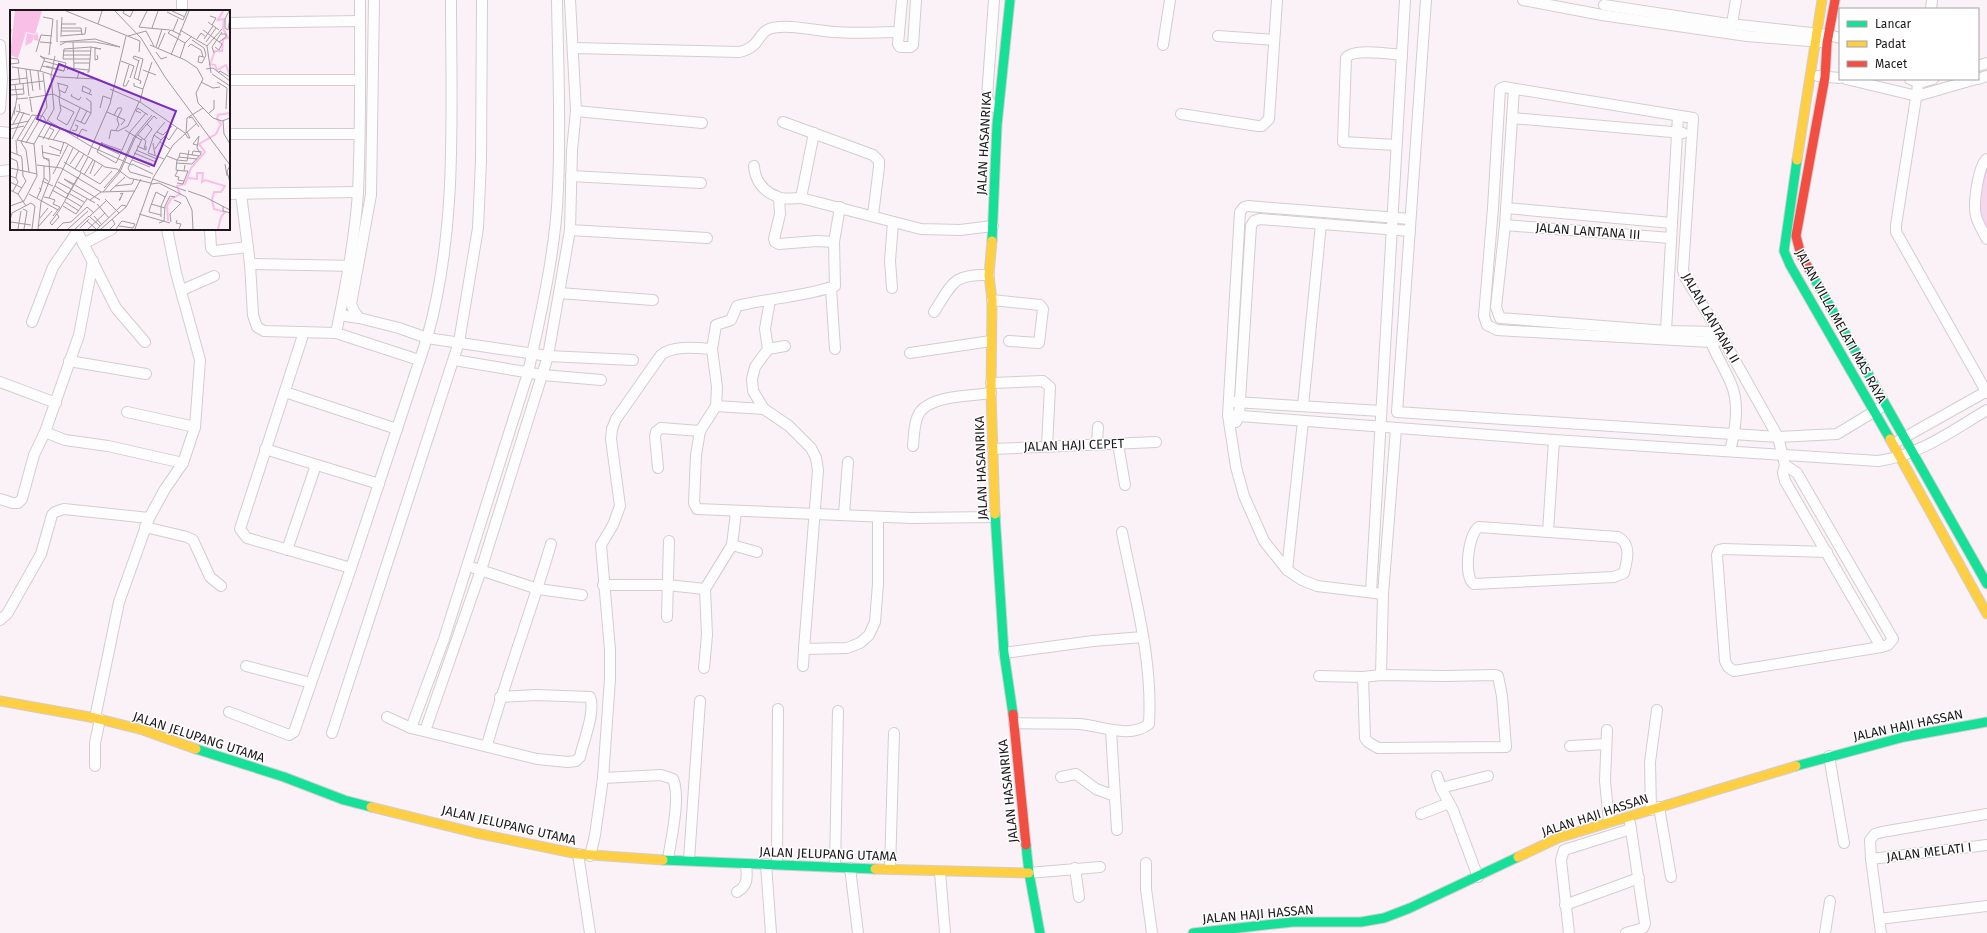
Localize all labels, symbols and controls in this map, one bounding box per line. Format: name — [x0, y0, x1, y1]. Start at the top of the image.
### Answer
legend — [1839, 8, 1979, 80]
inset map — [10, 10, 230, 230]
text: Lancar — [1875, 17, 1912, 31]
text: Padat — [1875, 37, 1907, 51]
text: Macet — [1875, 57, 1908, 71]
street label: JALAN HASANRIKA — [974, 90, 994, 195]
street label: JALAN LANTANA III — [1535, 220, 1641, 242]
street label: JALAN VILLA MELATI MAS RAYA — [1792, 246, 1890, 406]
street label: JALAN LANTANA II — [1679, 270, 1743, 366]
street label: JALAN HASANRIKA — [972, 415, 990, 520]
street label: JALAN HAJI CEPET — [1023, 436, 1125, 454]
street label: JALAN HAJI HASSAN — [1852, 706, 1964, 744]
street label: JALAN JELUPANG UTAMA — [131, 709, 267, 766]
street label: JALAN HASANRIKA — [995, 738, 1021, 844]
street label: JALAN HAJI HASSAN — [1540, 791, 1650, 839]
street label: JALAN JELUPANG UTAMA — [440, 802, 578, 848]
street label: JALAN MELATI I — [1885, 839, 1973, 865]
street label: JALAN JELUPANG UTAMA — [759, 844, 898, 864]
street label: JALAN HAJI HASSAN — [1202, 902, 1314, 926]

